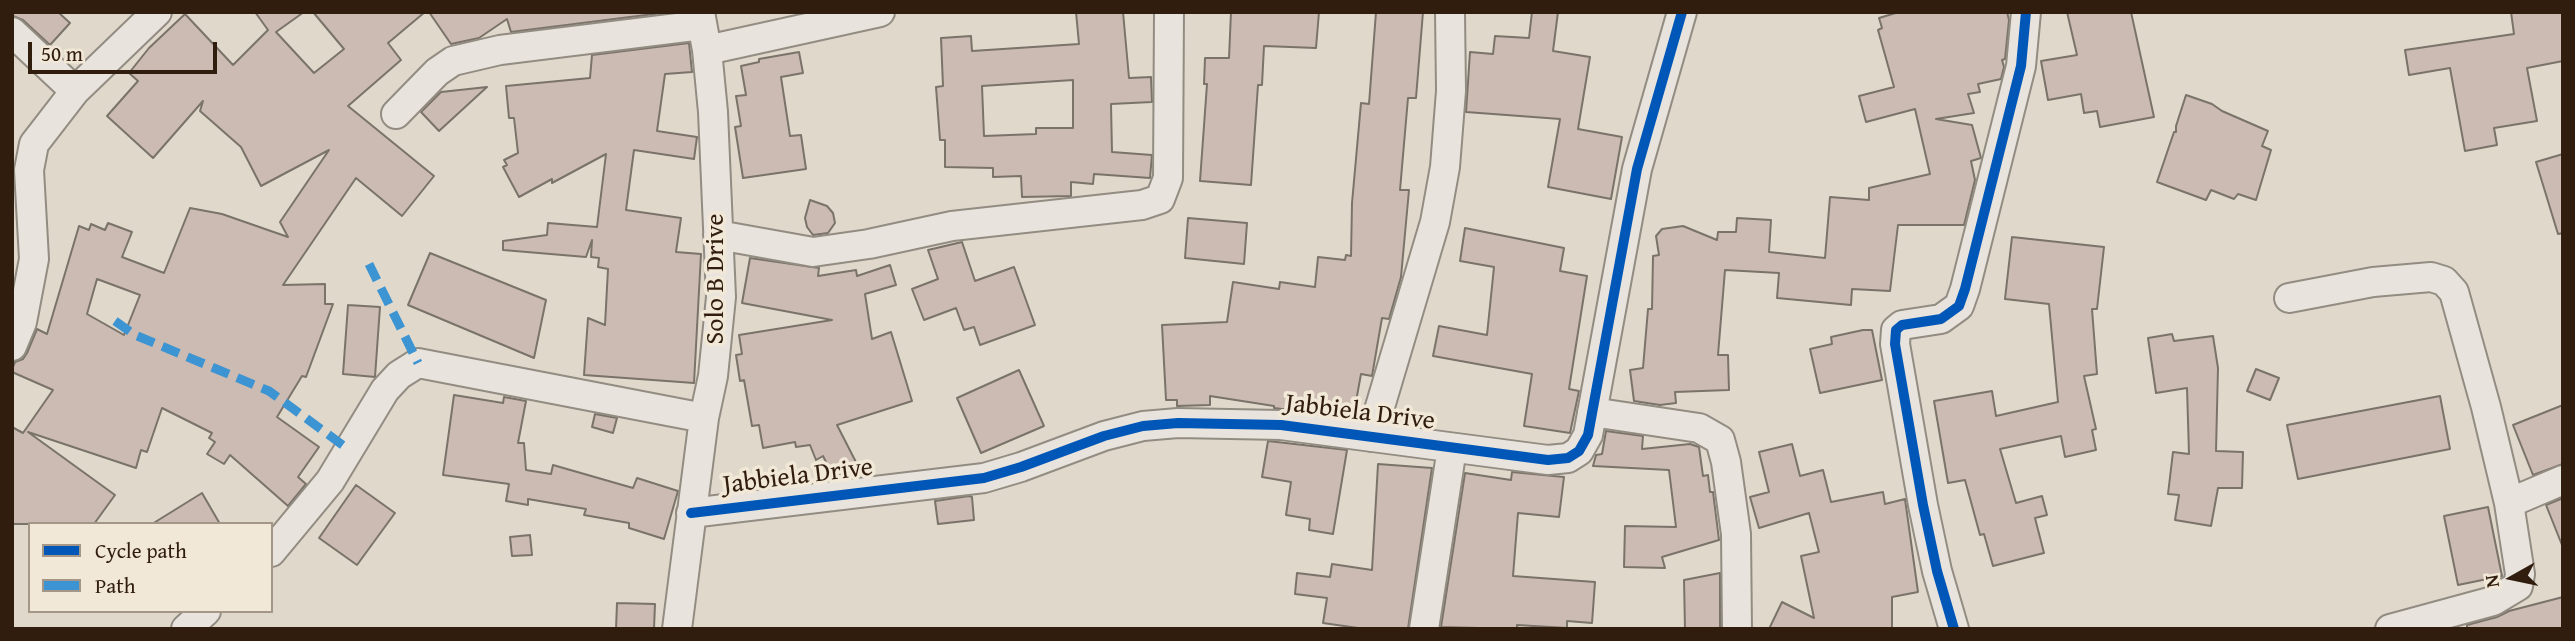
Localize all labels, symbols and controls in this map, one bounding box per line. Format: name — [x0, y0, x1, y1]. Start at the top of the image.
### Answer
scale bar — [32, 28, 220, 72]
text: 50 m — [41, 38, 83, 69]
street label: Solo B Drive — [700, 213, 732, 345]
street label: Jabbiela Drive — [1283, 388, 1437, 438]
street label: Jabbiela Drive — [721, 452, 875, 502]
legend — [28, 522, 273, 613]
text: Cycle path — [95, 535, 187, 566]
north arrow — [2477, 543, 2547, 613]
text: Path — [95, 570, 135, 601]
text: N — [2476, 573, 2506, 590]

